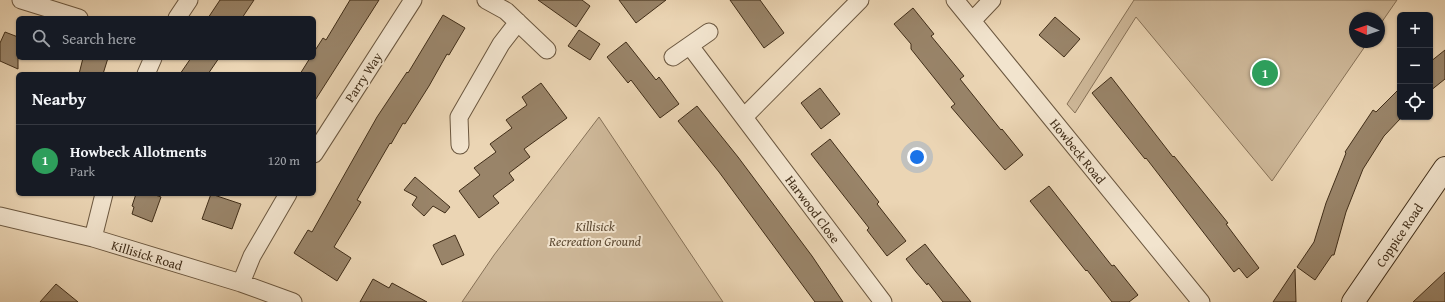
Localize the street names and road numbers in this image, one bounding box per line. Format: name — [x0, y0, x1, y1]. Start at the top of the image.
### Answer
street label: Parry Way — [340, 48, 387, 106]
street label: Howbeck Road — [1045, 114, 1110, 188]
street label: Harwood Close — [781, 171, 845, 247]
street label: Coppice Road — [1371, 200, 1428, 271]
street label: Killisick Road — [109, 236, 185, 275]

